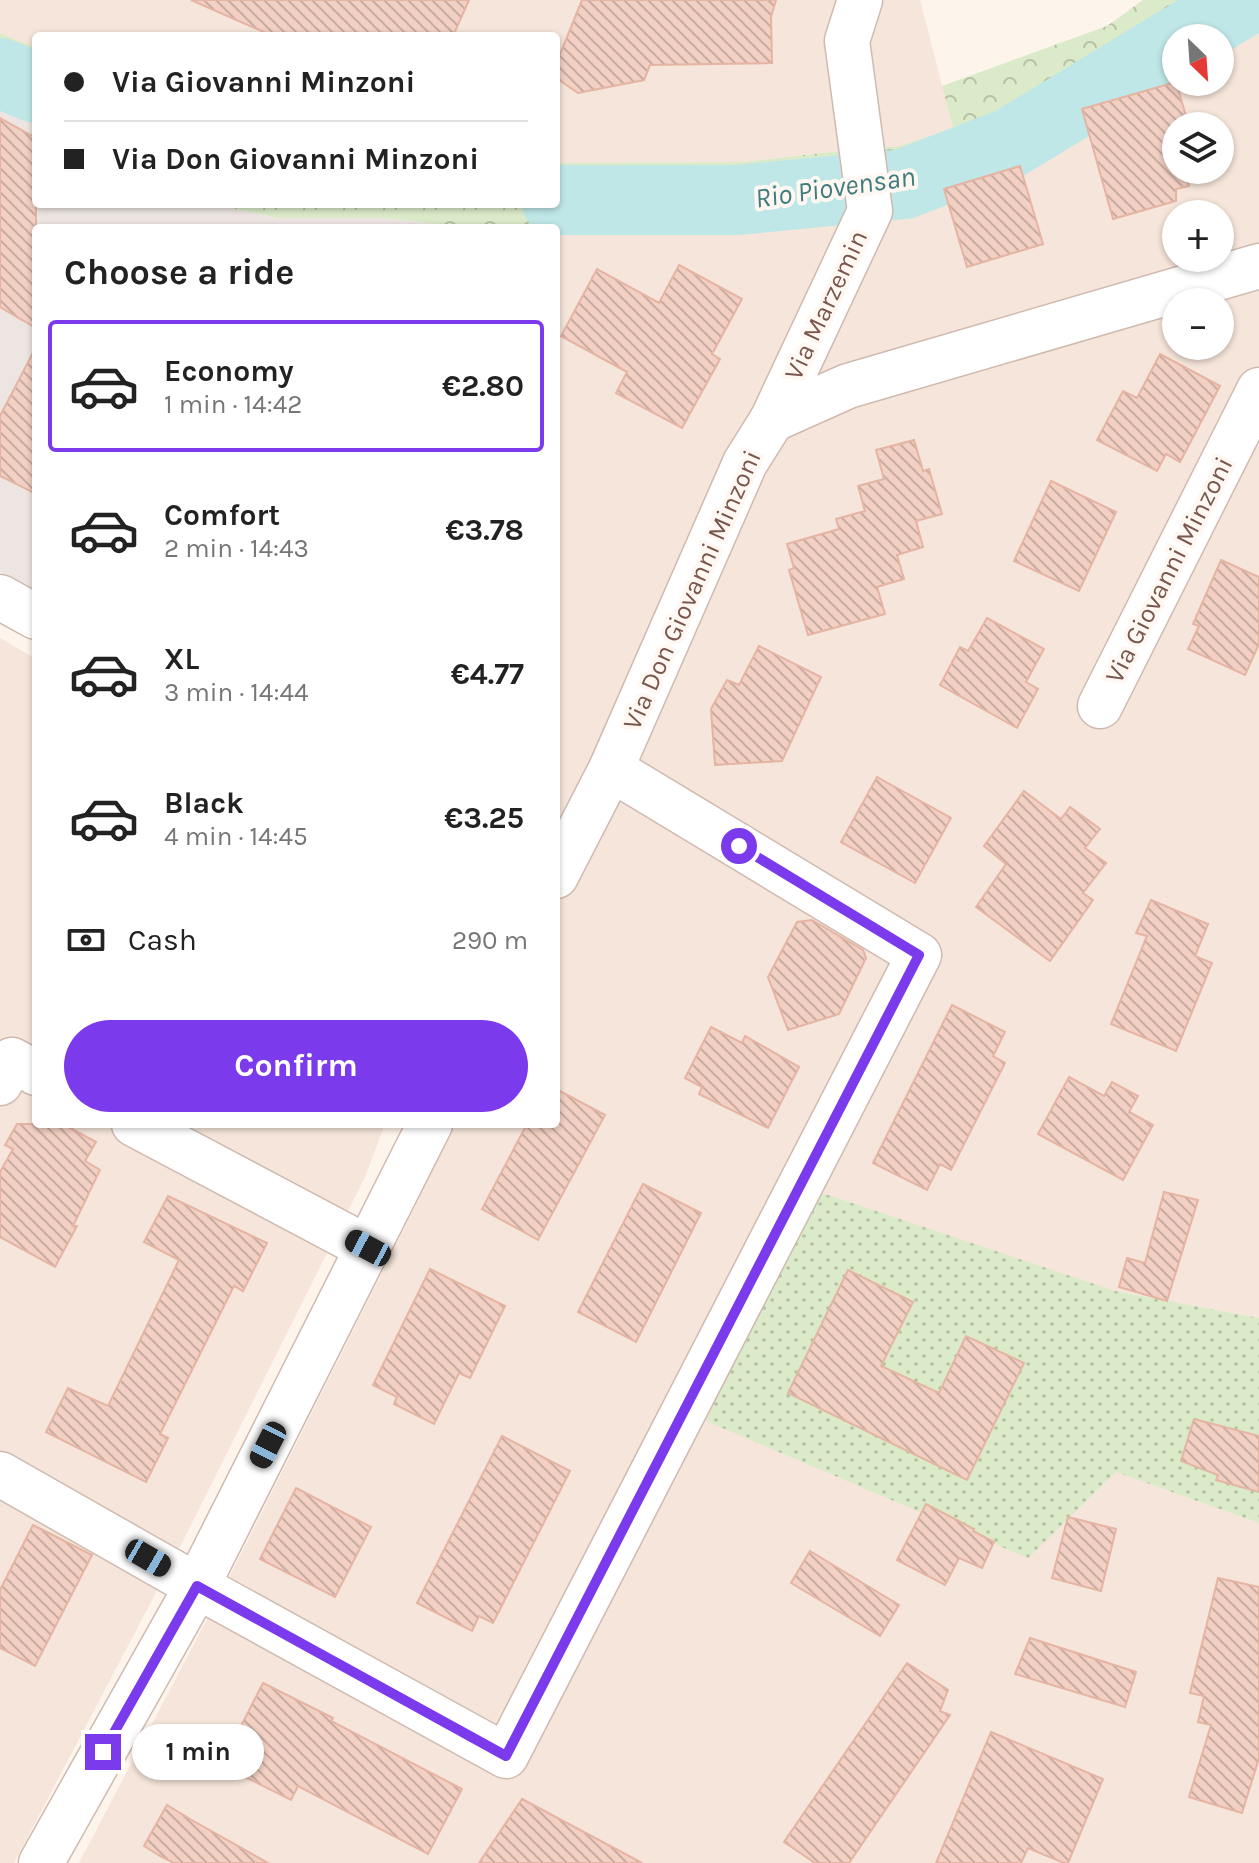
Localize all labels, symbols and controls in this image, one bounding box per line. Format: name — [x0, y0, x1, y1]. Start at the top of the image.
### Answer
north arrow — [1162, 24, 1234, 96]
map controls — [1162, 24, 1234, 360]
text: Via Giovanni Minzoni — [112, 64, 415, 100]
button: layers — [1162, 112, 1234, 184]
text: Via Don Giovanni Minzoni — [112, 141, 479, 177]
water label: Rio Piovensan — [753, 159, 917, 215]
button: + — [1162, 200, 1234, 272]
street label: Via Marzemin — [778, 225, 874, 385]
text: Choose a ride — [64, 251, 294, 293]
button: − — [1162, 288, 1234, 360]
icon: car — [68, 350, 140, 422]
text: Economy — [164, 353, 294, 389]
text: €2.80 — [442, 368, 524, 404]
text: 1 min · 14:42 — [164, 389, 302, 420]
street label: Via Don Giovanni Minzoni — [616, 445, 768, 735]
street label: Via Giovanni Minzoni — [1099, 452, 1239, 688]
icon: car — [68, 494, 140, 566]
text: Comfort — [164, 497, 280, 533]
text: €3.78 — [446, 512, 524, 548]
text: 2 min · 14:43 — [164, 533, 309, 564]
icon: car — [68, 638, 140, 710]
text: XL — [164, 641, 199, 677]
text: €4.77 — [451, 656, 524, 692]
text: 3 min · 14:44 — [164, 677, 308, 708]
icon: car — [68, 782, 140, 854]
text: Black — [164, 785, 244, 821]
text: €3.25 — [444, 800, 524, 836]
text: 4 min · 14:45 — [164, 821, 308, 852]
route start — [721, 828, 757, 864]
icon: cash — [64, 918, 108, 962]
text: Cash — [128, 922, 197, 958]
text: 290 m — [452, 925, 528, 956]
button: Confirm — [64, 1020, 528, 1112]
car — [341, 1226, 395, 1270]
car — [246, 1418, 290, 1472]
car — [121, 1536, 175, 1580]
callout: 1 min — [131, 1724, 263, 1780]
route end — [85, 1734, 121, 1770]
text: 1 min — [165, 1736, 231, 1767]

